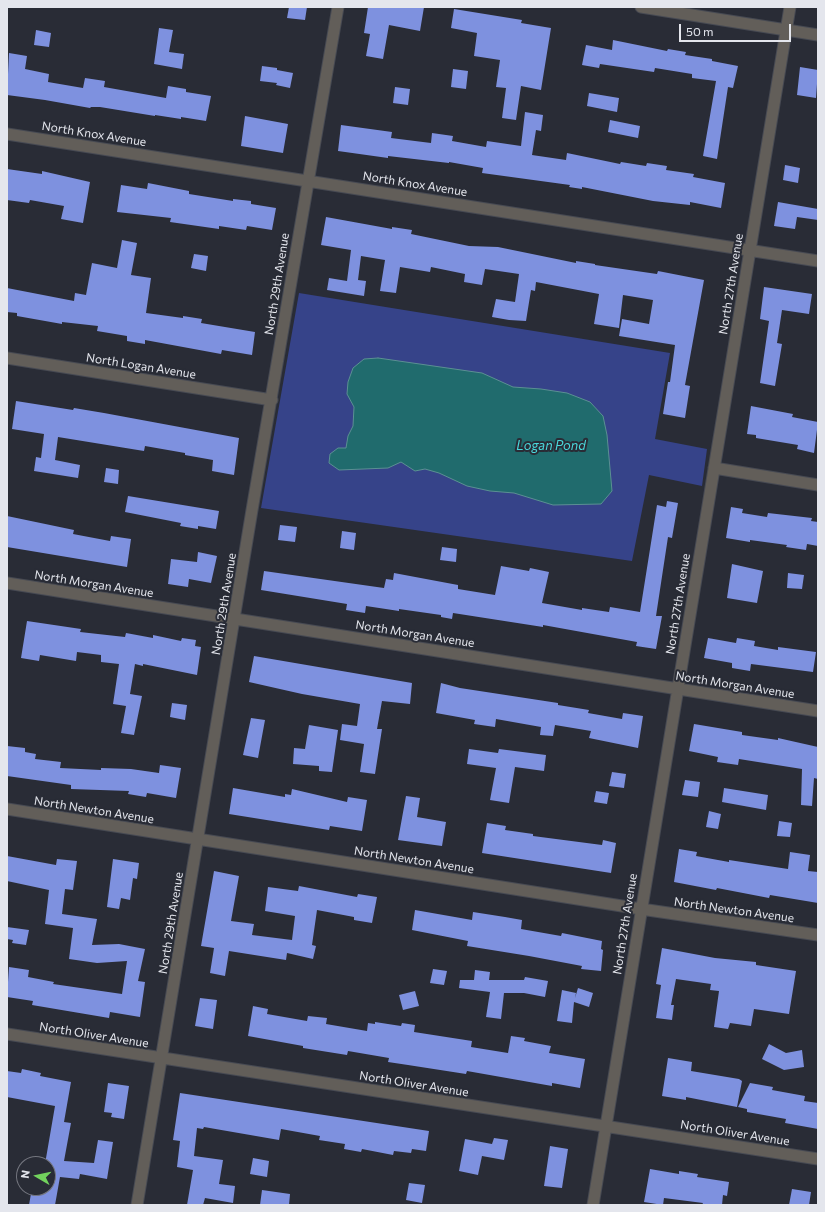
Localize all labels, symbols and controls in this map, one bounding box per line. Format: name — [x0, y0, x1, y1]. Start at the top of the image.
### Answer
scale bar — [681, 16, 793, 42]
text: 50 m — [686, 24, 714, 38]
street label: North Knox Avenue — [41, 119, 147, 149]
street label: North Knox Avenue — [362, 169, 468, 199]
street label: North 29th Avenue — [262, 232, 292, 336]
street label: North 27th Avenue — [716, 232, 746, 336]
street label: North Logan Avenue — [85, 350, 197, 382]
water label: Logan Pond — [516, 438, 586, 454]
street label: North 29th Avenue — [209, 552, 239, 656]
street label: North 27th Avenue — [663, 552, 693, 656]
street label: North Morgan Avenue — [33, 567, 155, 601]
street label: North Morgan Avenue — [354, 617, 476, 651]
street label: North Morgan Avenue — [674, 668, 796, 702]
street label: North Newton Avenue — [33, 793, 155, 827]
street label: North Newton Avenue — [353, 843, 475, 877]
street label: North 29th Avenue — [156, 871, 186, 975]
street label: North 27th Avenue — [610, 872, 640, 976]
street label: North Newton Avenue — [673, 894, 795, 926]
street label: North Oliver Avenue — [38, 1019, 150, 1051]
street label: North Oliver Avenue — [358, 1068, 470, 1100]
street label: North Oliver Avenue — [679, 1117, 791, 1149]
north arrow — [16, 1156, 56, 1196]
text: N — [18, 1169, 32, 1179]

